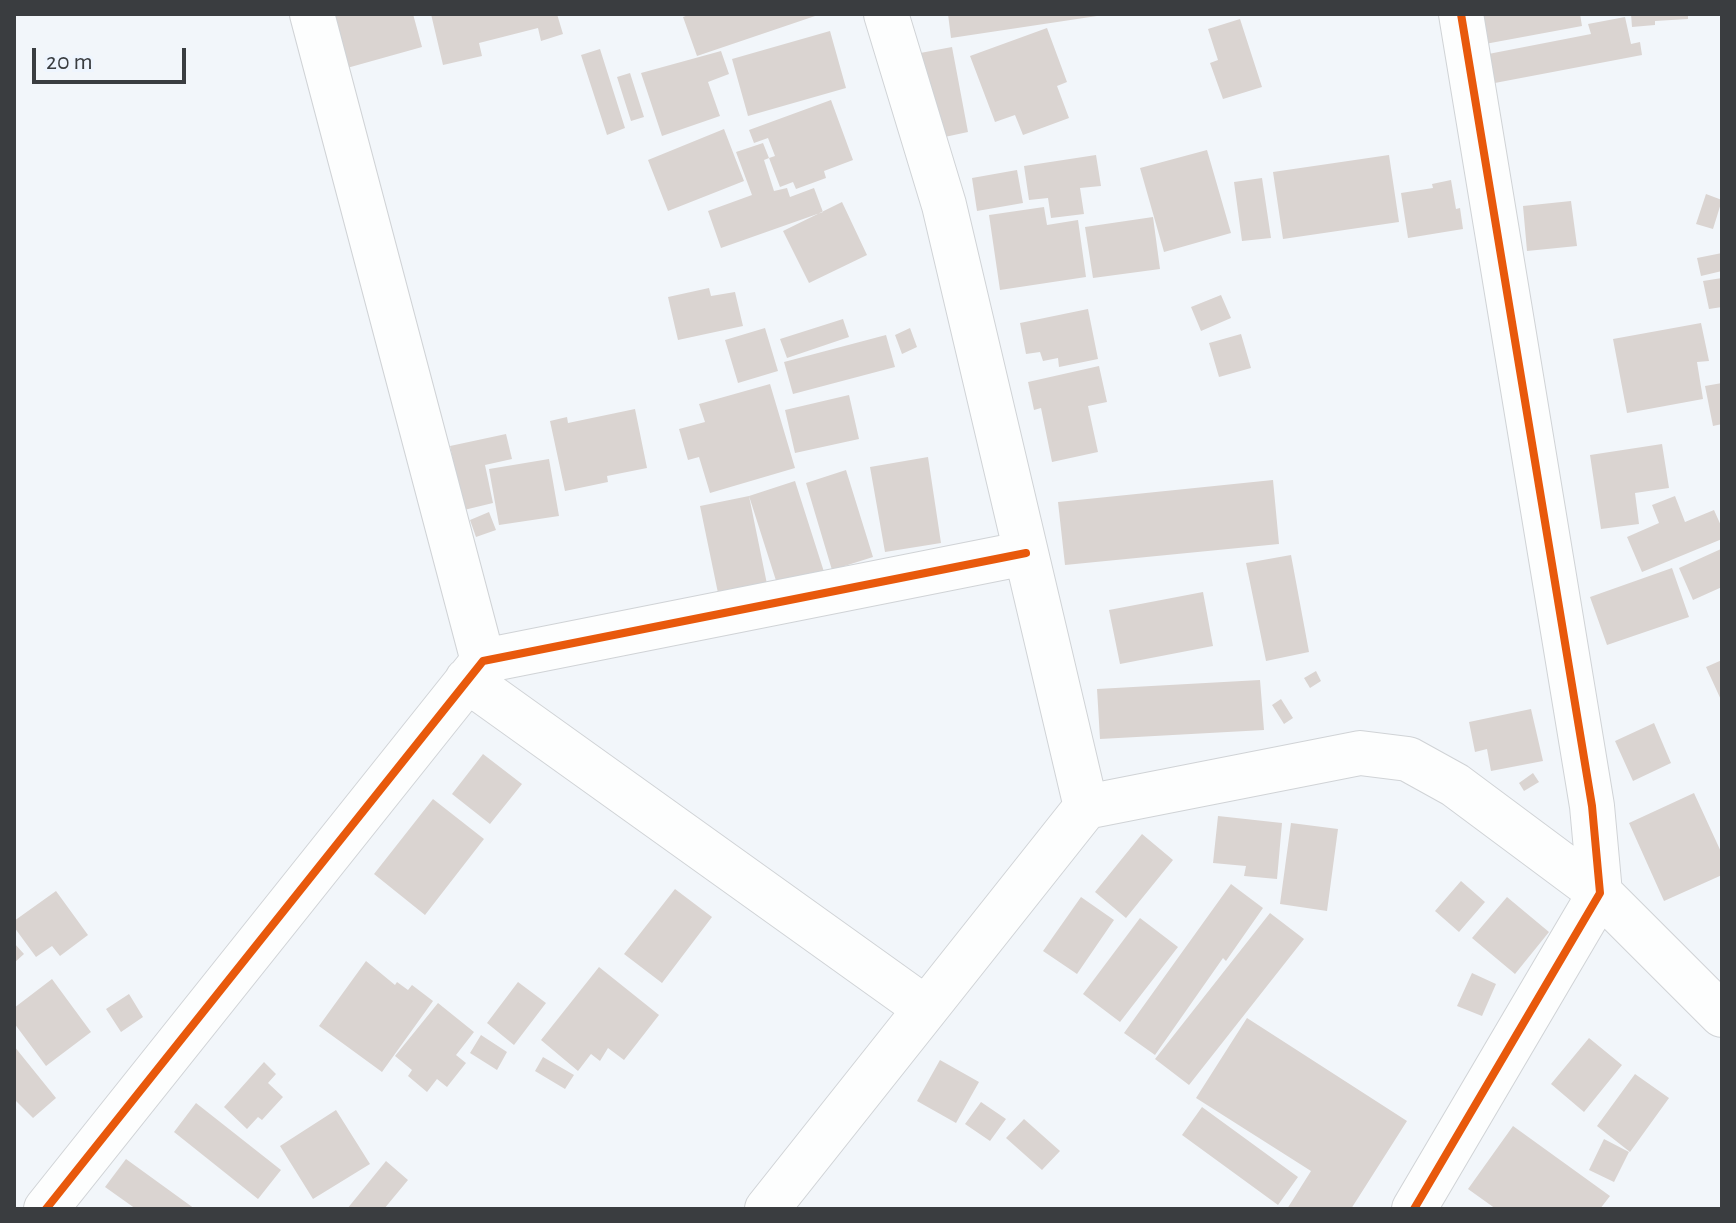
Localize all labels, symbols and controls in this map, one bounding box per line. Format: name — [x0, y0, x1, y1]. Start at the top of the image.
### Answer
scale bar — [36, 32, 190, 82]
text: 20 m — [46, 50, 93, 74]

